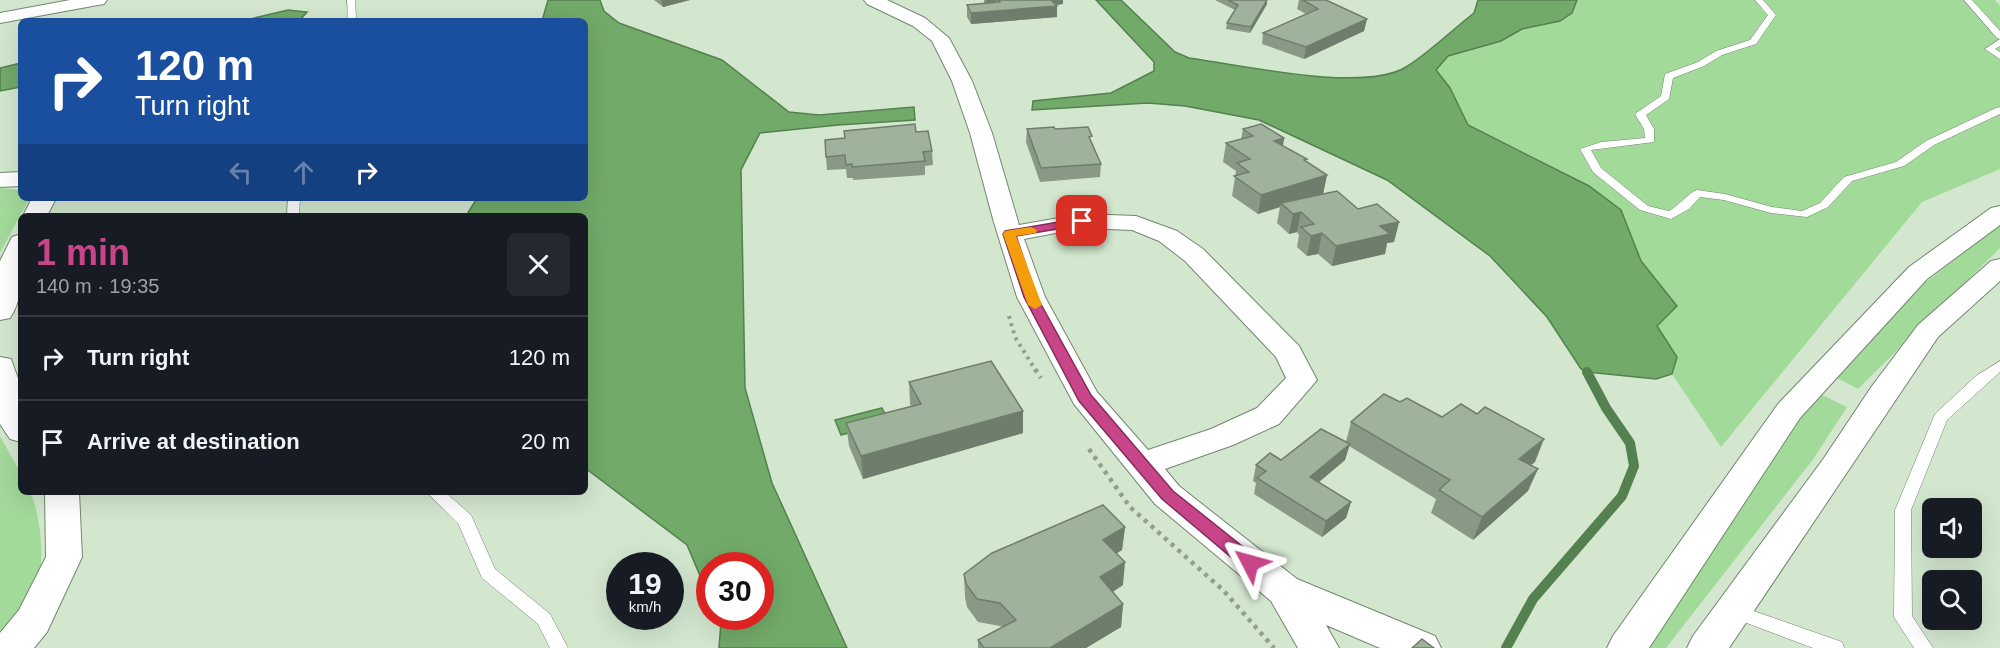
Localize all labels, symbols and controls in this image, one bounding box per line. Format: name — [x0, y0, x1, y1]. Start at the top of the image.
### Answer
icon: right — [36, 42, 114, 120]
text: 120 m — [135, 42, 254, 89]
text: Turn right — [135, 91, 250, 121]
icon: left — [224, 156, 257, 189]
icon: ahead — [287, 156, 320, 189]
icon: right — [350, 156, 383, 189]
pin — [1056, 195, 1107, 246]
icon: arrive — [1065, 204, 1098, 237]
text: 1 min — [36, 232, 130, 273]
button: close — [507, 233, 570, 296]
text: 140 m · 19:35 — [36, 275, 159, 297]
icon: right — [36, 342, 69, 375]
text: Turn right — [87, 345, 189, 370]
text: 120 m — [509, 345, 570, 370]
icon: arrive — [36, 426, 69, 459]
text: Arrive at destination — [87, 429, 300, 454]
text: 20 m — [521, 429, 570, 454]
map controls — [1922, 498, 1982, 630]
button: sound — [1922, 498, 1982, 558]
position arrow — [1218, 531, 1282, 595]
speed limit sign: 30 — [696, 552, 774, 630]
text: 19 — [628, 567, 662, 600]
button: search — [1922, 570, 1982, 630]
text: km/h — [629, 598, 661, 615]

